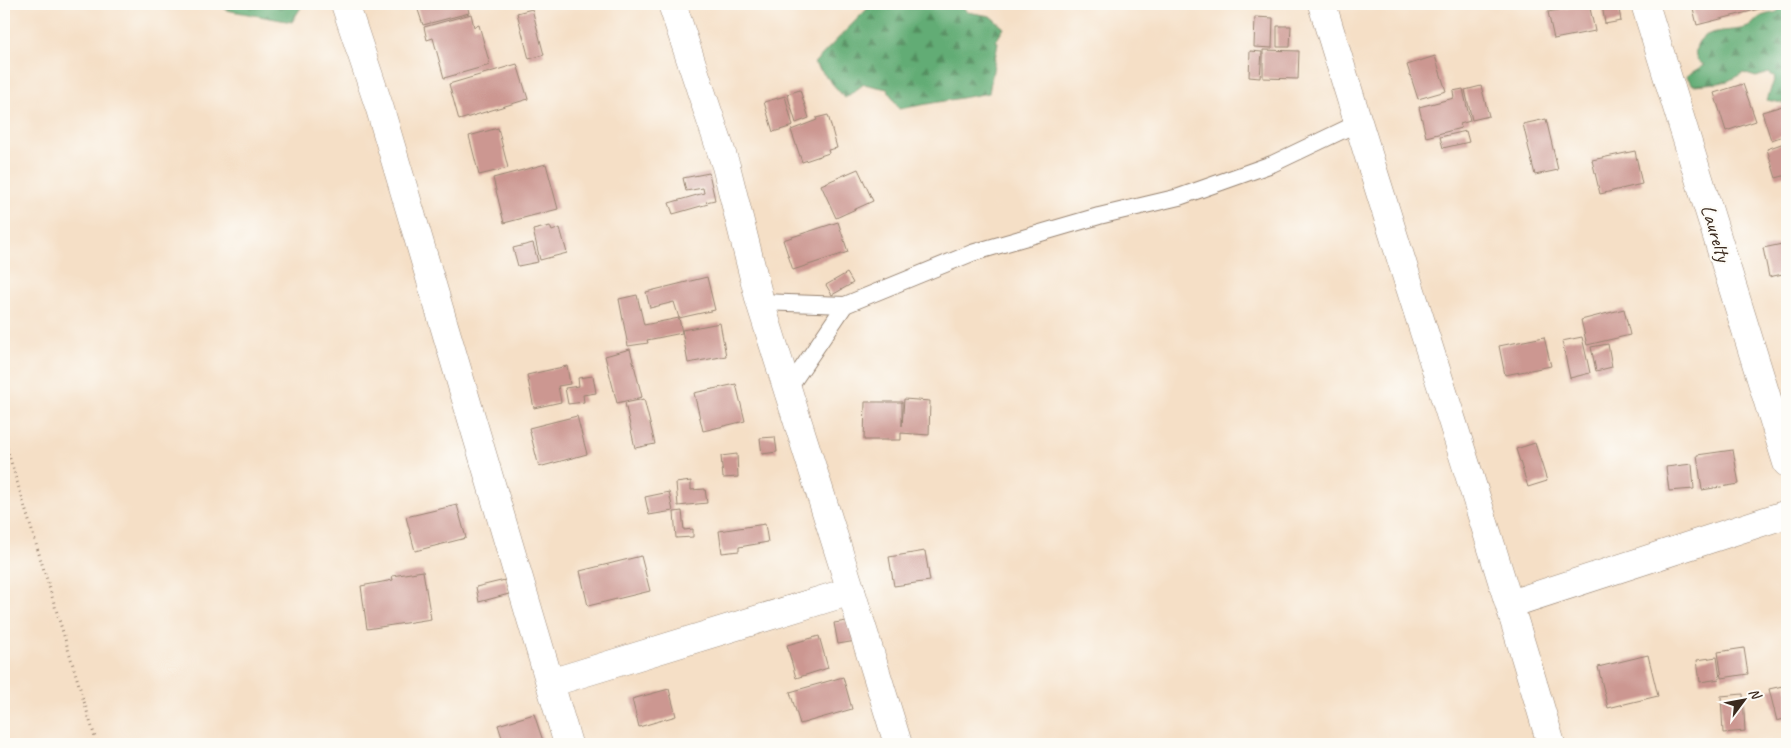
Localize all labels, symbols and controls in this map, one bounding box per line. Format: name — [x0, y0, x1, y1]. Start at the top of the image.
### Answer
street label: Laurelty — [1695, 201, 1737, 266]
north arrow — [1718, 676, 1768, 726]
text: N — [1745, 685, 1765, 704]

